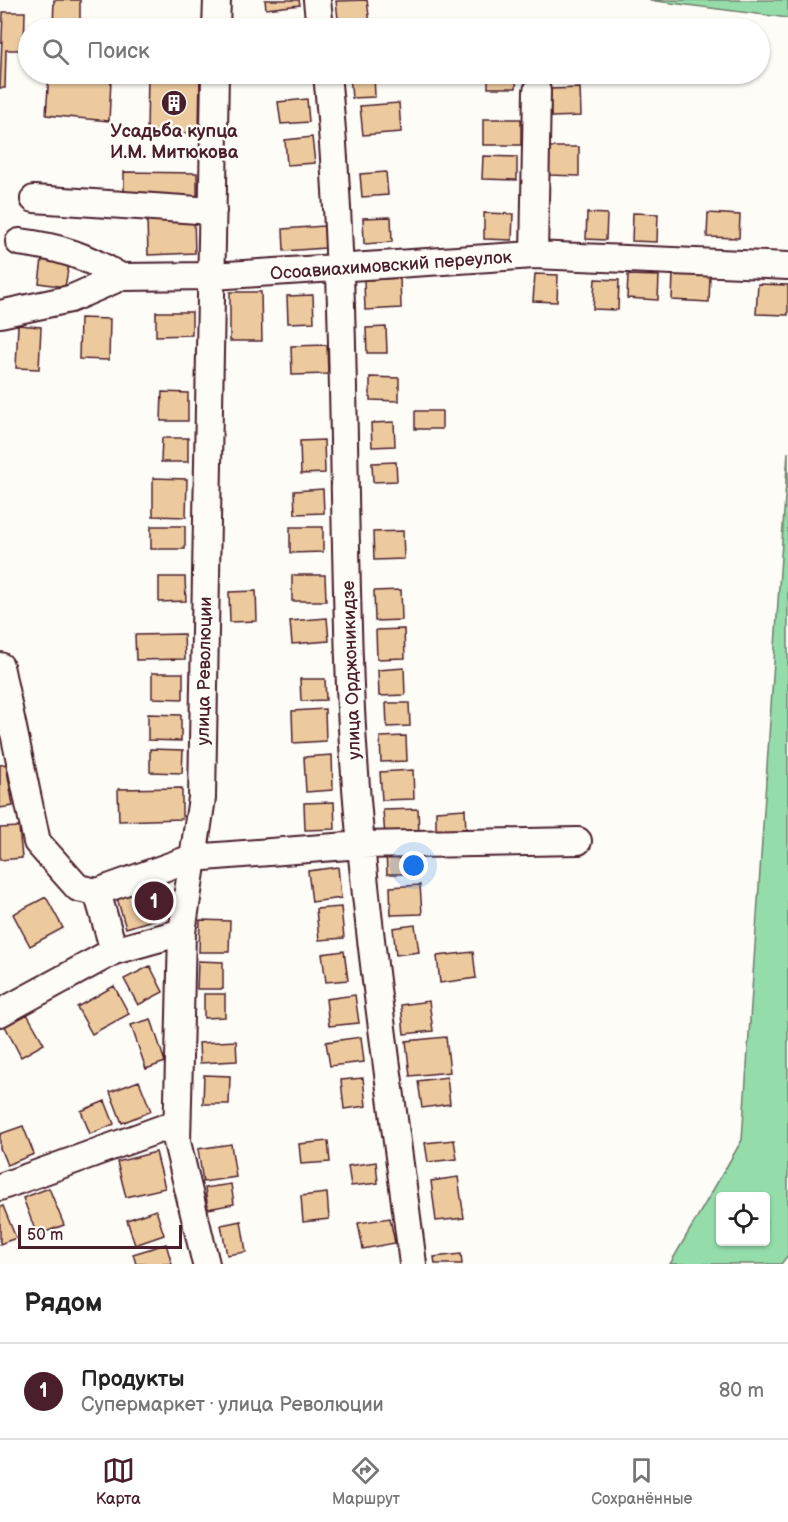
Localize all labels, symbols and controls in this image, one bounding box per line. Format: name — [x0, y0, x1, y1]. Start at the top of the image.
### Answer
search box — [18, 18, 770, 84]
icon: search — [39, 35, 72, 68]
text: Поиск — [87, 38, 150, 65]
building icon: Усадьба купца И.М. Митюкова — [159, 88, 189, 118]
place label: Усадьба купца И.М. Митюкова — [110, 121, 239, 163]
street label: Осоавиахимовский переулок — [269, 247, 513, 284]
street label: улица Орджоникидзе — [338, 580, 365, 760]
street label: улица Революции — [193, 596, 216, 746]
your location — [399, 851, 428, 880]
pin: 1 — [134, 878, 174, 924]
map controls — [716, 1192, 770, 1246]
button: locate — [716, 1192, 770, 1246]
scale bar — [18, 1222, 182, 1250]
text: 50 m — [27, 1226, 63, 1245]
text: Рядом — [24, 1288, 102, 1319]
text: Продукты — [81, 1366, 185, 1393]
text: 1 — [39, 1379, 48, 1403]
text: 80 m — [719, 1379, 764, 1403]
text: Супермаркет · улица Революции — [81, 1393, 384, 1417]
tab: Карта — [96, 1454, 141, 1509]
tab: Маршрут — [332, 1454, 400, 1509]
tab: Сохранённые — [591, 1454, 692, 1509]

